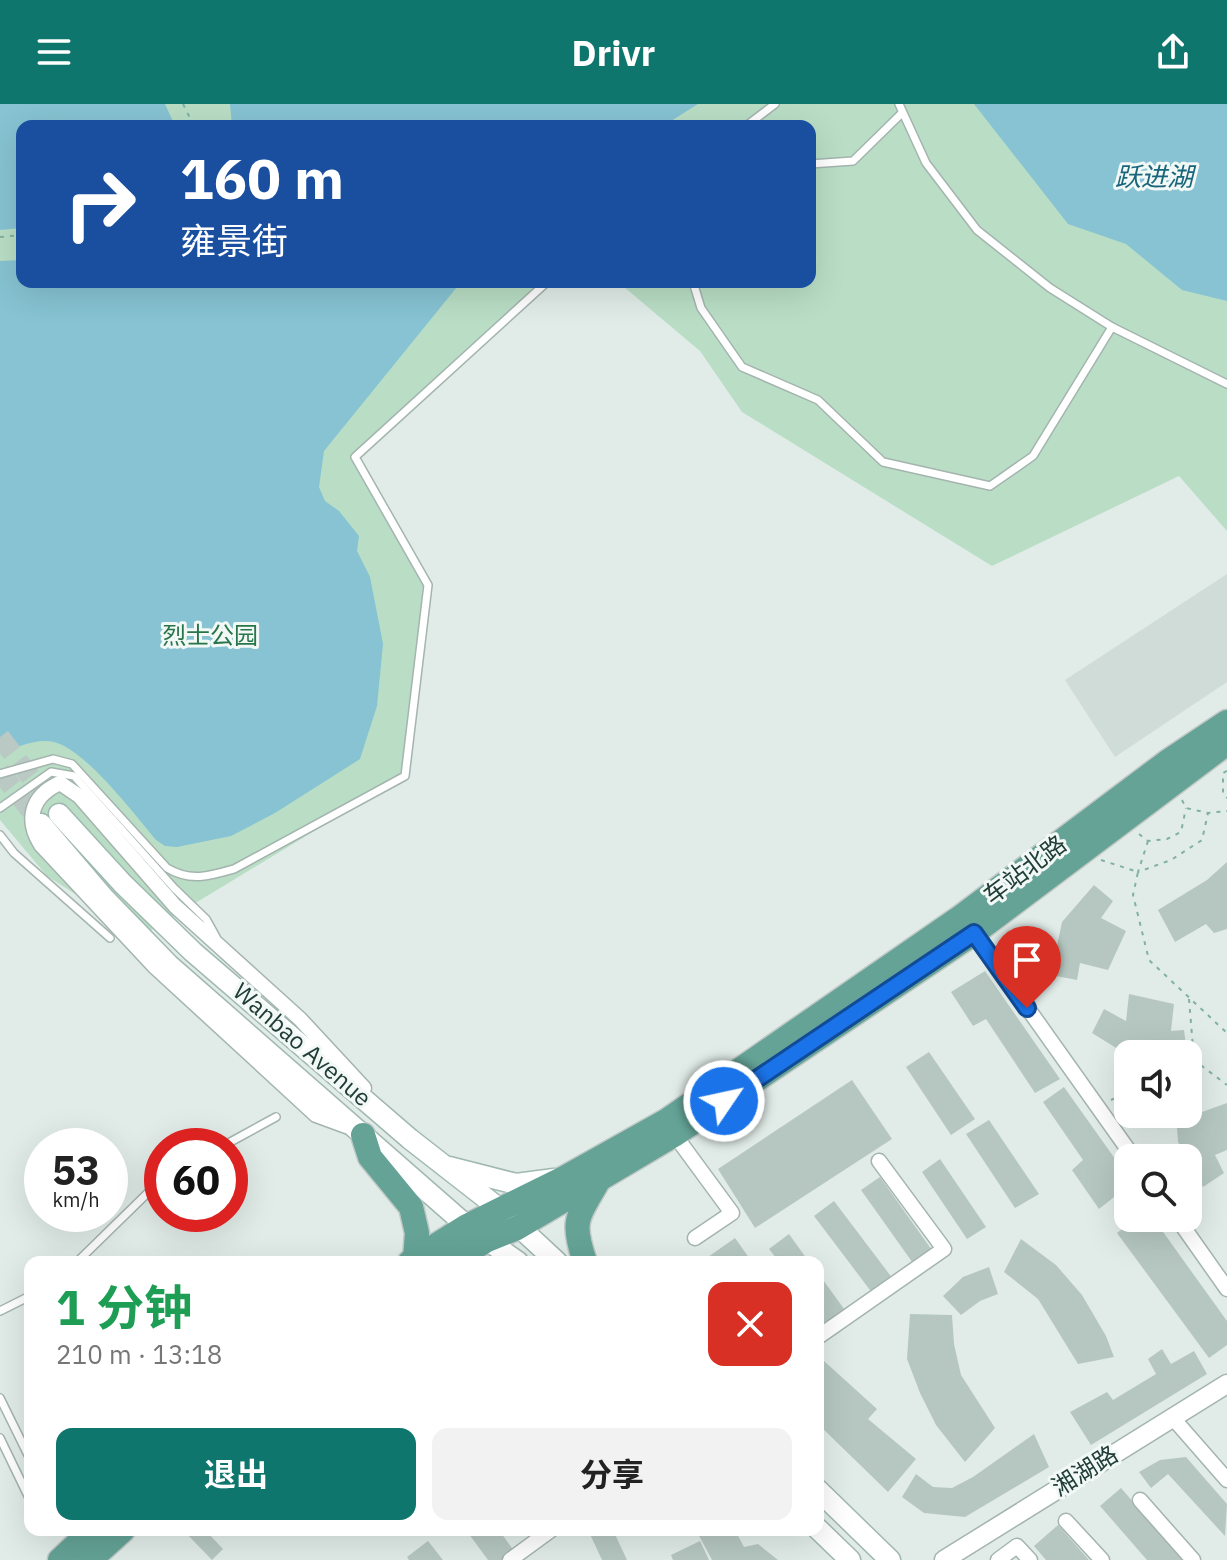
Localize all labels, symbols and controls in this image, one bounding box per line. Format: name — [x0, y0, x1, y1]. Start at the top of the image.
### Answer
text: Drivr — [572, 29, 655, 76]
icon: menu — [32, 30, 76, 74]
icon: share — [1151, 30, 1195, 74]
text: 160 m — [180, 142, 344, 214]
icon: right — [48, 152, 152, 256]
water label: 跃进湖 — [1115, 159, 1197, 193]
text: 雍景街 — [180, 217, 288, 264]
park label: 烈士公园 — [162, 619, 258, 651]
street label: 车站北路 — [976, 828, 1072, 911]
pin — [993, 926, 1061, 1008]
icon: arrive — [1005, 938, 1049, 982]
street label: Wanbao Avenue — [227, 975, 379, 1113]
map controls — [1114, 1040, 1202, 1232]
button: sound — [1114, 1040, 1202, 1128]
position arrow — [682, 1059, 766, 1143]
speed limit sign: 60 — [144, 1128, 248, 1232]
text: 53 — [52, 1144, 100, 1196]
button: search — [1114, 1144, 1202, 1232]
text: km/h — [52, 1186, 100, 1213]
text: 1 分钟 — [56, 1276, 192, 1338]
button: close — [708, 1282, 792, 1366]
text: 210 m · 13:18 — [56, 1337, 222, 1371]
button: 退出 — [56, 1428, 416, 1520]
button: 分享 — [432, 1428, 792, 1520]
street label: 湘湖路 — [1045, 1438, 1123, 1503]

